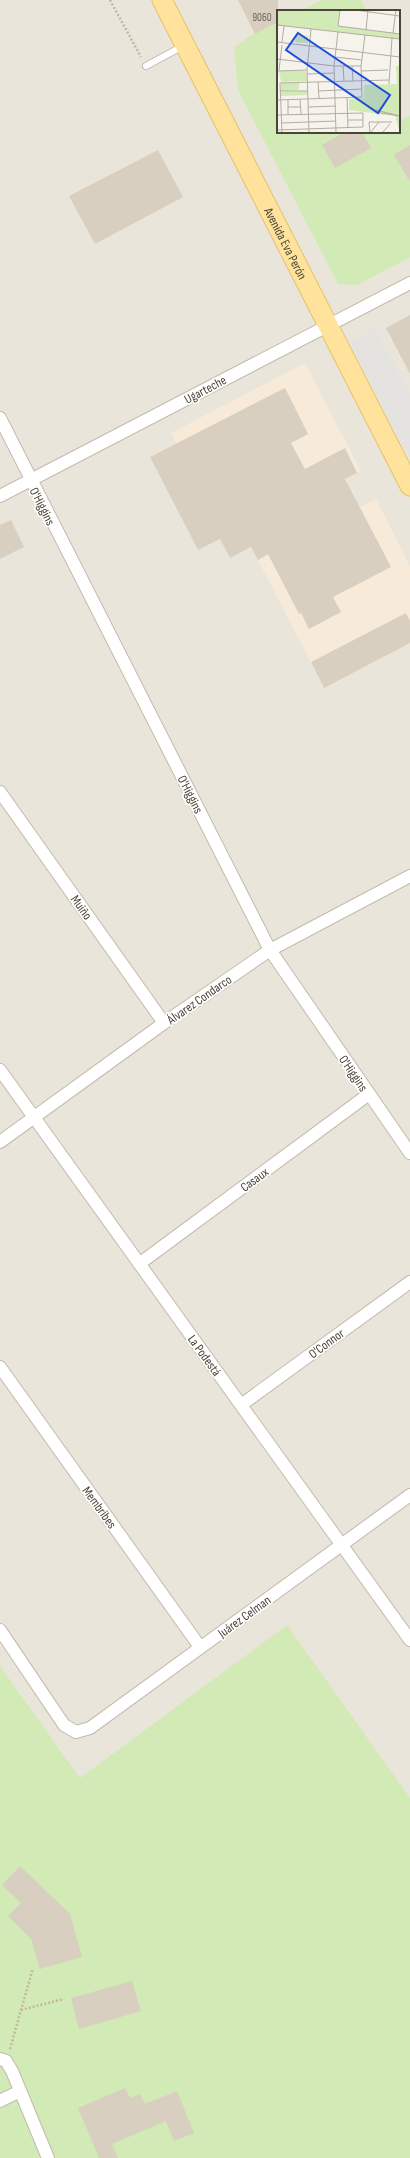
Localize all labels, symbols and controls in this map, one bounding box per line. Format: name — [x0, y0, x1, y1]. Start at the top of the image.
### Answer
inset map — [277, 10, 400, 133]
house number: 9060 — [252, 11, 272, 24]
street label: Avenida Eva Perón — [260, 204, 310, 282]
street label: Ugarteche — [182, 372, 229, 408]
street label: O'Higgins — [26, 485, 59, 528]
street label: O'Higgins — [174, 773, 207, 816]
street label: Muiño — [67, 892, 95, 923]
street label: Álvarez Condarco — [163, 972, 235, 1028]
street label: O'Higgins — [335, 1052, 371, 1095]
street label: Casaux — [237, 1164, 272, 1195]
street label: O'Connor — [306, 1325, 348, 1362]
street label: La Podestá — [184, 1332, 224, 1379]
street label: Membribes — [79, 1483, 120, 1532]
street label: Juárez Celman — [214, 1592, 274, 1642]

